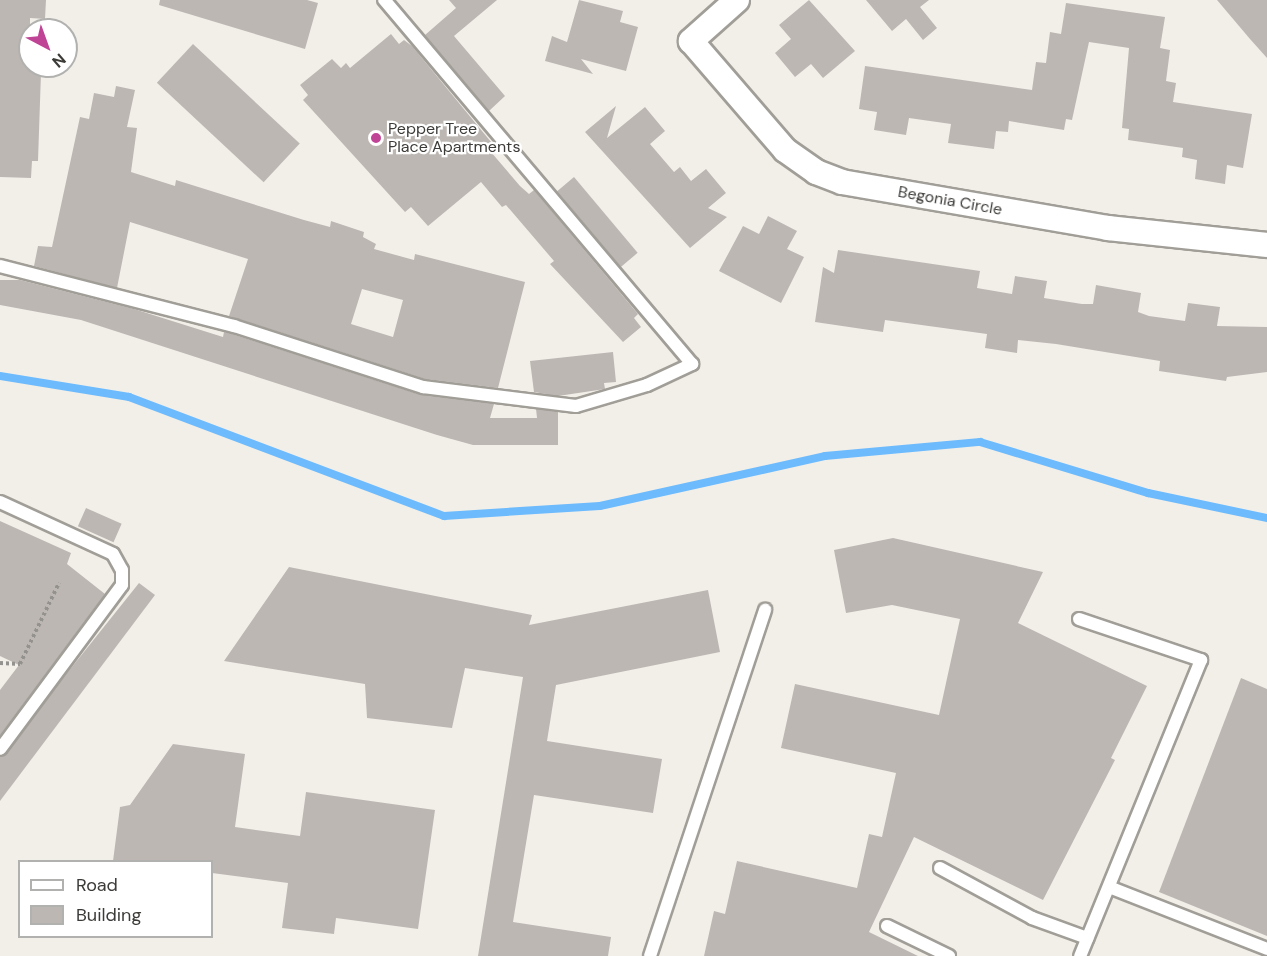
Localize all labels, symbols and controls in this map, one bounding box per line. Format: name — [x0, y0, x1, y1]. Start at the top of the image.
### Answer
north arrow — [18, 18, 78, 78]
text: N — [48, 49, 70, 72]
place label: Pepper Tree Place Apartments — [388, 119, 520, 157]
marker: Pepper Tree Place Apartments — [369, 131, 383, 145]
street label: Begonia Circle — [896, 182, 1004, 220]
legend — [18, 860, 213, 938]
text: Road — [76, 873, 118, 897]
text: Building — [76, 903, 141, 927]

